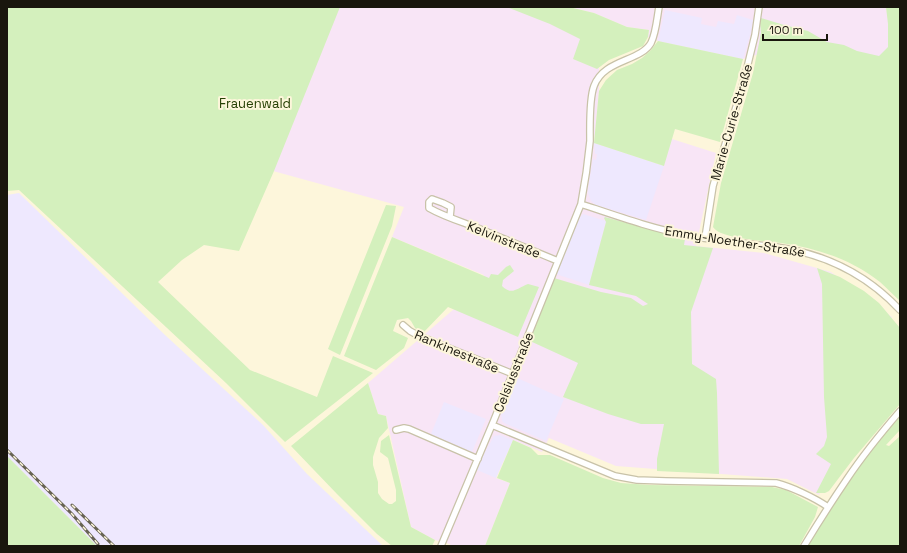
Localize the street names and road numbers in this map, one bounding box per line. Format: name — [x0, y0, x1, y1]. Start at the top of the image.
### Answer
street label: Marie-Curie-Straße — [707, 62, 756, 182]
street label: Kelvinstraße — [465, 217, 543, 262]
street label: Emmy-Noether-Straße — [664, 222, 806, 261]
street label: Rankinestraße — [412, 326, 502, 377]
street label: Celsiusstraße — [490, 330, 537, 415]

